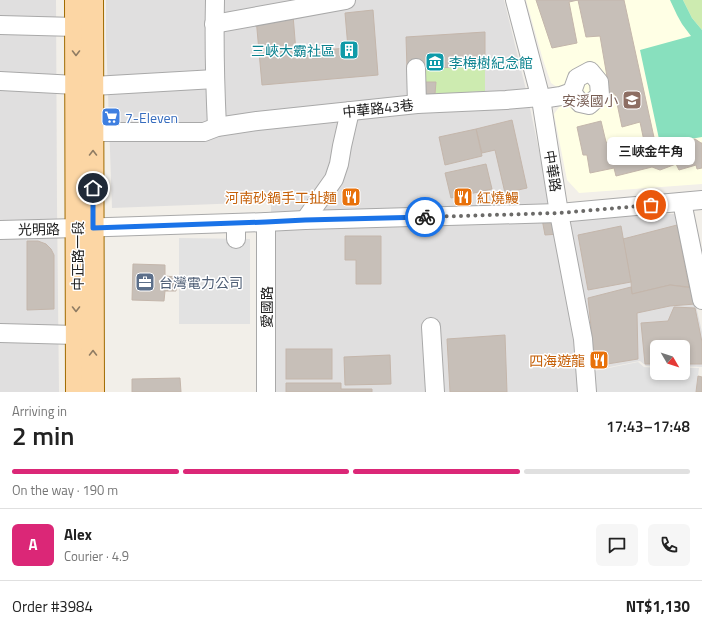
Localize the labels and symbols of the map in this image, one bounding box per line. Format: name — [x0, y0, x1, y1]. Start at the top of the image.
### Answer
building icon: 三峽大霸社區 — [338, 39, 360, 61]
place label: 三峽大霸社區 — [251, 40, 335, 61]
one-way arrow — [72, 50, 80, 56]
museum icon: 李梅樹紀念館 — [424, 51, 446, 73]
place label: 李梅樹紀念館 — [449, 52, 533, 73]
school or university icon: 安溪國小 — [621, 89, 643, 111]
place label: 安溪國小 — [562, 90, 618, 111]
street label: 中華路43巷 — [341, 94, 415, 122]
supermarket icon: 7-Eleven — [100, 106, 122, 128]
place label: 7-Eleven — [125, 107, 178, 128]
callout: 三峽金牛角 — [607, 137, 695, 165]
street label: 中華路 — [539, 149, 567, 193]
one-way arrow — [89, 150, 97, 156]
pin — [76, 171, 110, 205]
restaurant icon: 河南砂鍋手工扯麵 — [340, 186, 362, 208]
restaurant icon: 紅燒鰻 — [452, 186, 474, 208]
place label: 河南砂鍋手工扯麵 — [225, 187, 337, 208]
place label: 紅燒鰻 — [477, 187, 519, 208]
pin — [634, 188, 668, 222]
courier — [405, 197, 445, 237]
street label: 光明路 — [18, 218, 60, 240]
street label: 中正路一段 — [67, 221, 88, 291]
office icon: 台灣電力公司 — [134, 271, 156, 293]
place label: 台灣電力公司 — [159, 272, 243, 293]
street label: 愛國路 — [256, 286, 277, 328]
one-way arrow — [72, 306, 81, 312]
north arrow — [650, 340, 690, 380]
restaurant icon: 四海遊龍 — [588, 349, 610, 371]
one-way arrow — [89, 350, 97, 356]
place label: 四海遊龍 — [529, 350, 585, 371]

